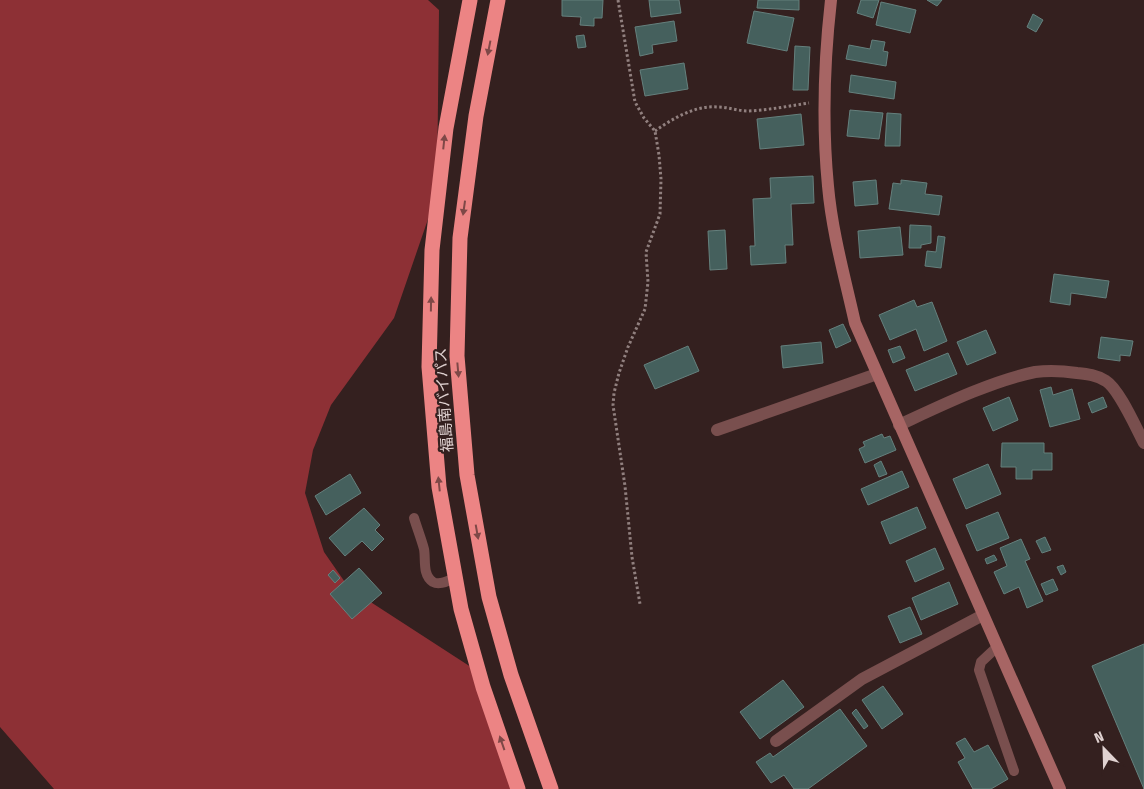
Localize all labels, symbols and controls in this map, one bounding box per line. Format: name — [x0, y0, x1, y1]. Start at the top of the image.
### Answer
one-way arrow — [485, 40, 493, 56]
one-way arrow — [440, 134, 448, 150]
one-way arrow — [459, 201, 467, 217]
one-way arrow — [427, 296, 435, 312]
street label: 福島南バイパス — [431, 347, 457, 453]
one-way arrow — [454, 363, 462, 379]
one-way arrow — [435, 475, 443, 491]
one-way arrow — [473, 524, 481, 539]
north arrow — [1079, 724, 1129, 774]
text: N — [1092, 728, 1106, 747]
one-way arrow — [498, 735, 506, 750]

